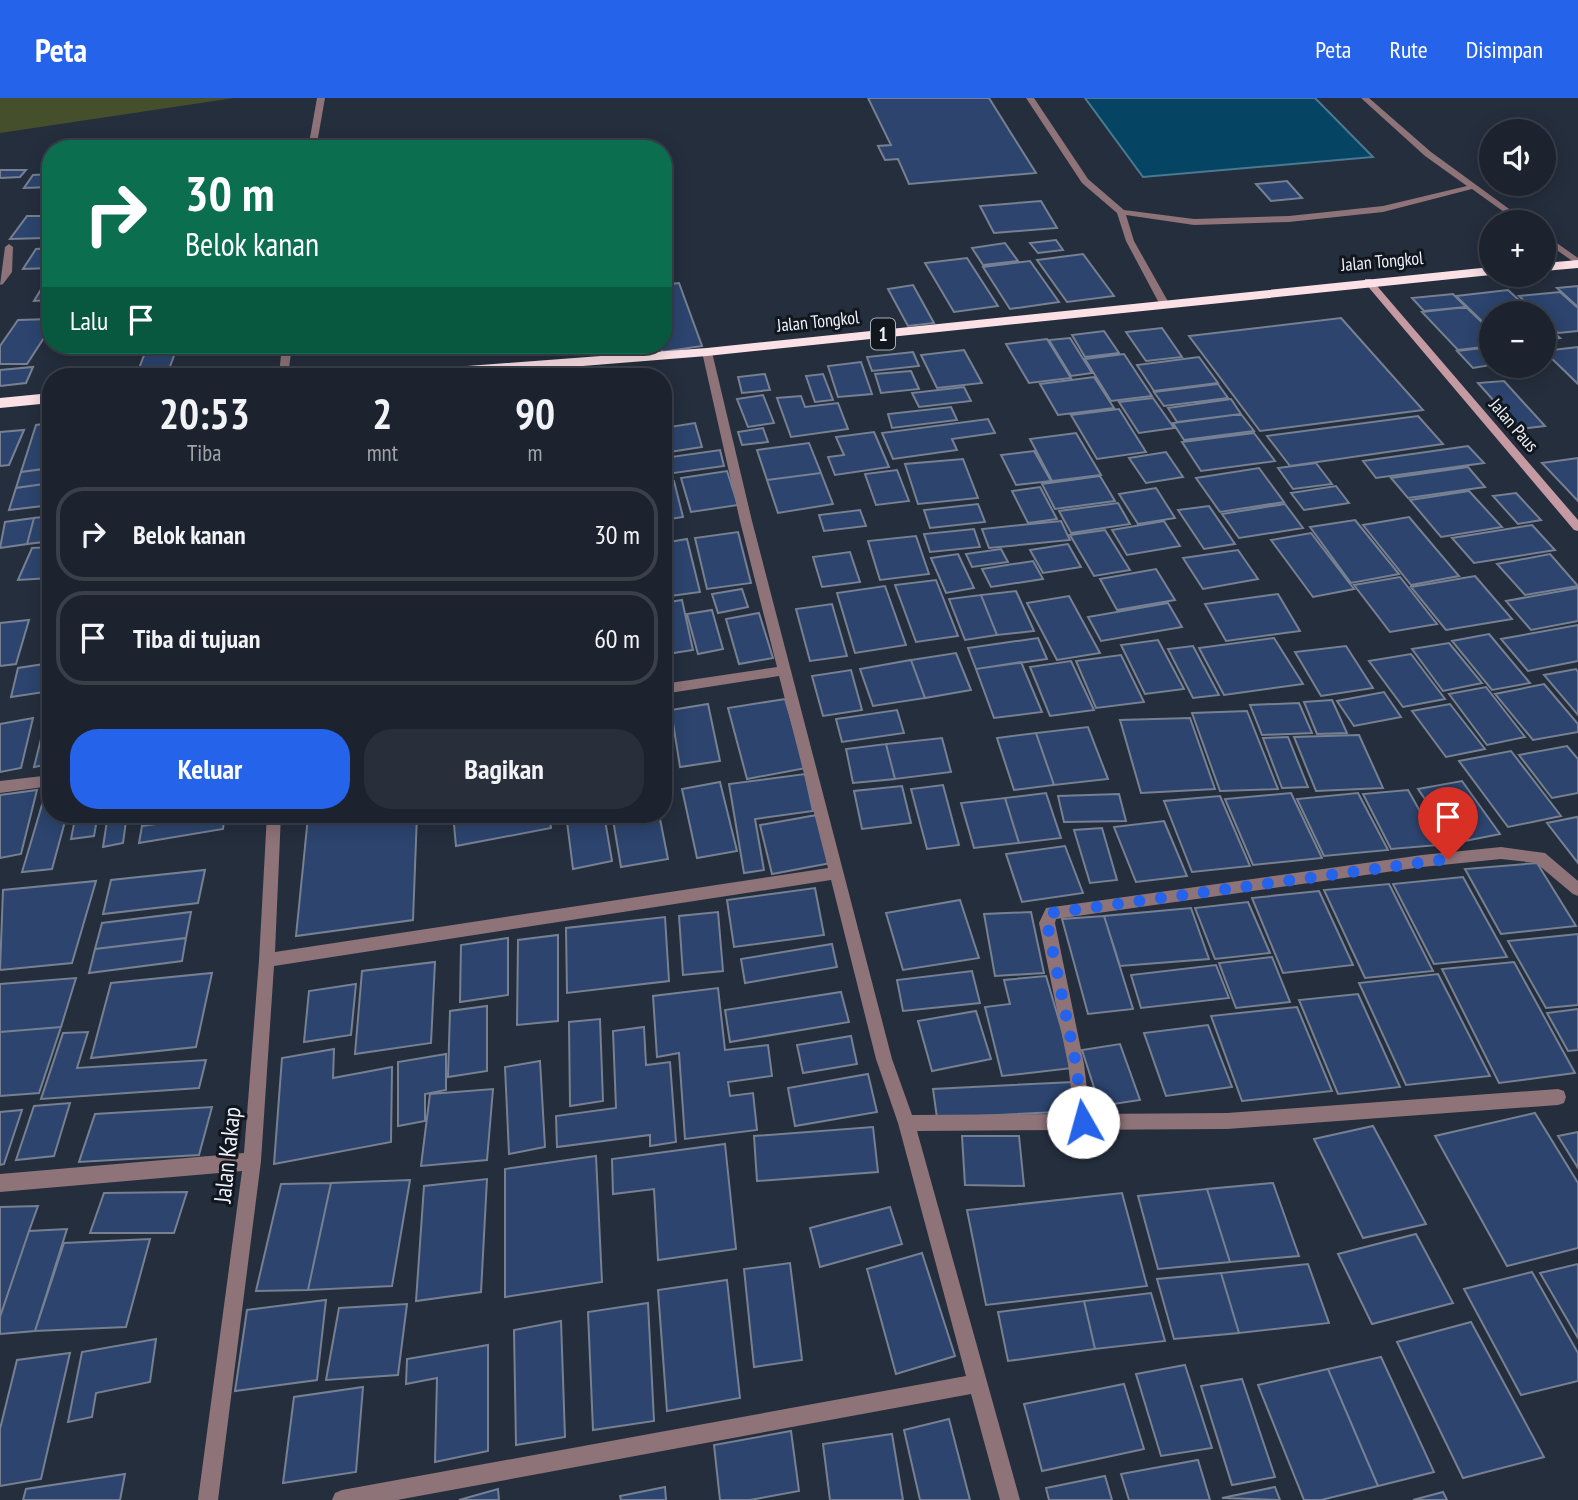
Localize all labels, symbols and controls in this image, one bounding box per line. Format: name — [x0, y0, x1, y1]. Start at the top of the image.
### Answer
text: Peta — [35, 28, 87, 71]
text: Peta — [1315, 34, 1351, 65]
text: Rute — [1389, 34, 1428, 65]
text: Disimpan — [1466, 34, 1543, 65]
map controls — [1479, 119, 1556, 378]
button: sound — [1479, 119, 1556, 196]
text: 30 m — [185, 161, 274, 225]
icon: right — [70, 168, 161, 259]
button: + — [1479, 210, 1556, 287]
text: Belok kanan — [185, 223, 319, 265]
street label: Jalan Tongkol — [1339, 246, 1425, 276]
icon: arrive — [122, 301, 160, 339]
button: − — [1479, 301, 1556, 378]
text: Lalu — [70, 304, 108, 337]
street label: Jalan Tongkol — [775, 305, 861, 337]
road number: 1 — [871, 318, 895, 350]
text: 20:53 — [159, 386, 250, 441]
text: 2 — [372, 386, 392, 441]
text: 90 — [515, 386, 555, 441]
street label: Jalan Paus — [1484, 393, 1543, 456]
text: Tiba — [187, 438, 222, 467]
text: mnt — [367, 438, 398, 467]
text: m — [528, 438, 543, 467]
icon: right — [74, 515, 112, 553]
text: Belok kanan — [133, 518, 246, 551]
text: 30 m — [594, 518, 640, 551]
icon: arrive — [74, 619, 112, 657]
text: Tiba di tujuan — [133, 622, 261, 655]
text: 60 m — [594, 622, 640, 655]
button: Keluar — [70, 729, 350, 809]
button: Bagikan — [364, 729, 644, 809]
pin — [1418, 787, 1478, 859]
icon: arrive — [1429, 798, 1467, 836]
position arrow — [1046, 1085, 1120, 1159]
street label: Jalan Kakap — [206, 1105, 247, 1206]

